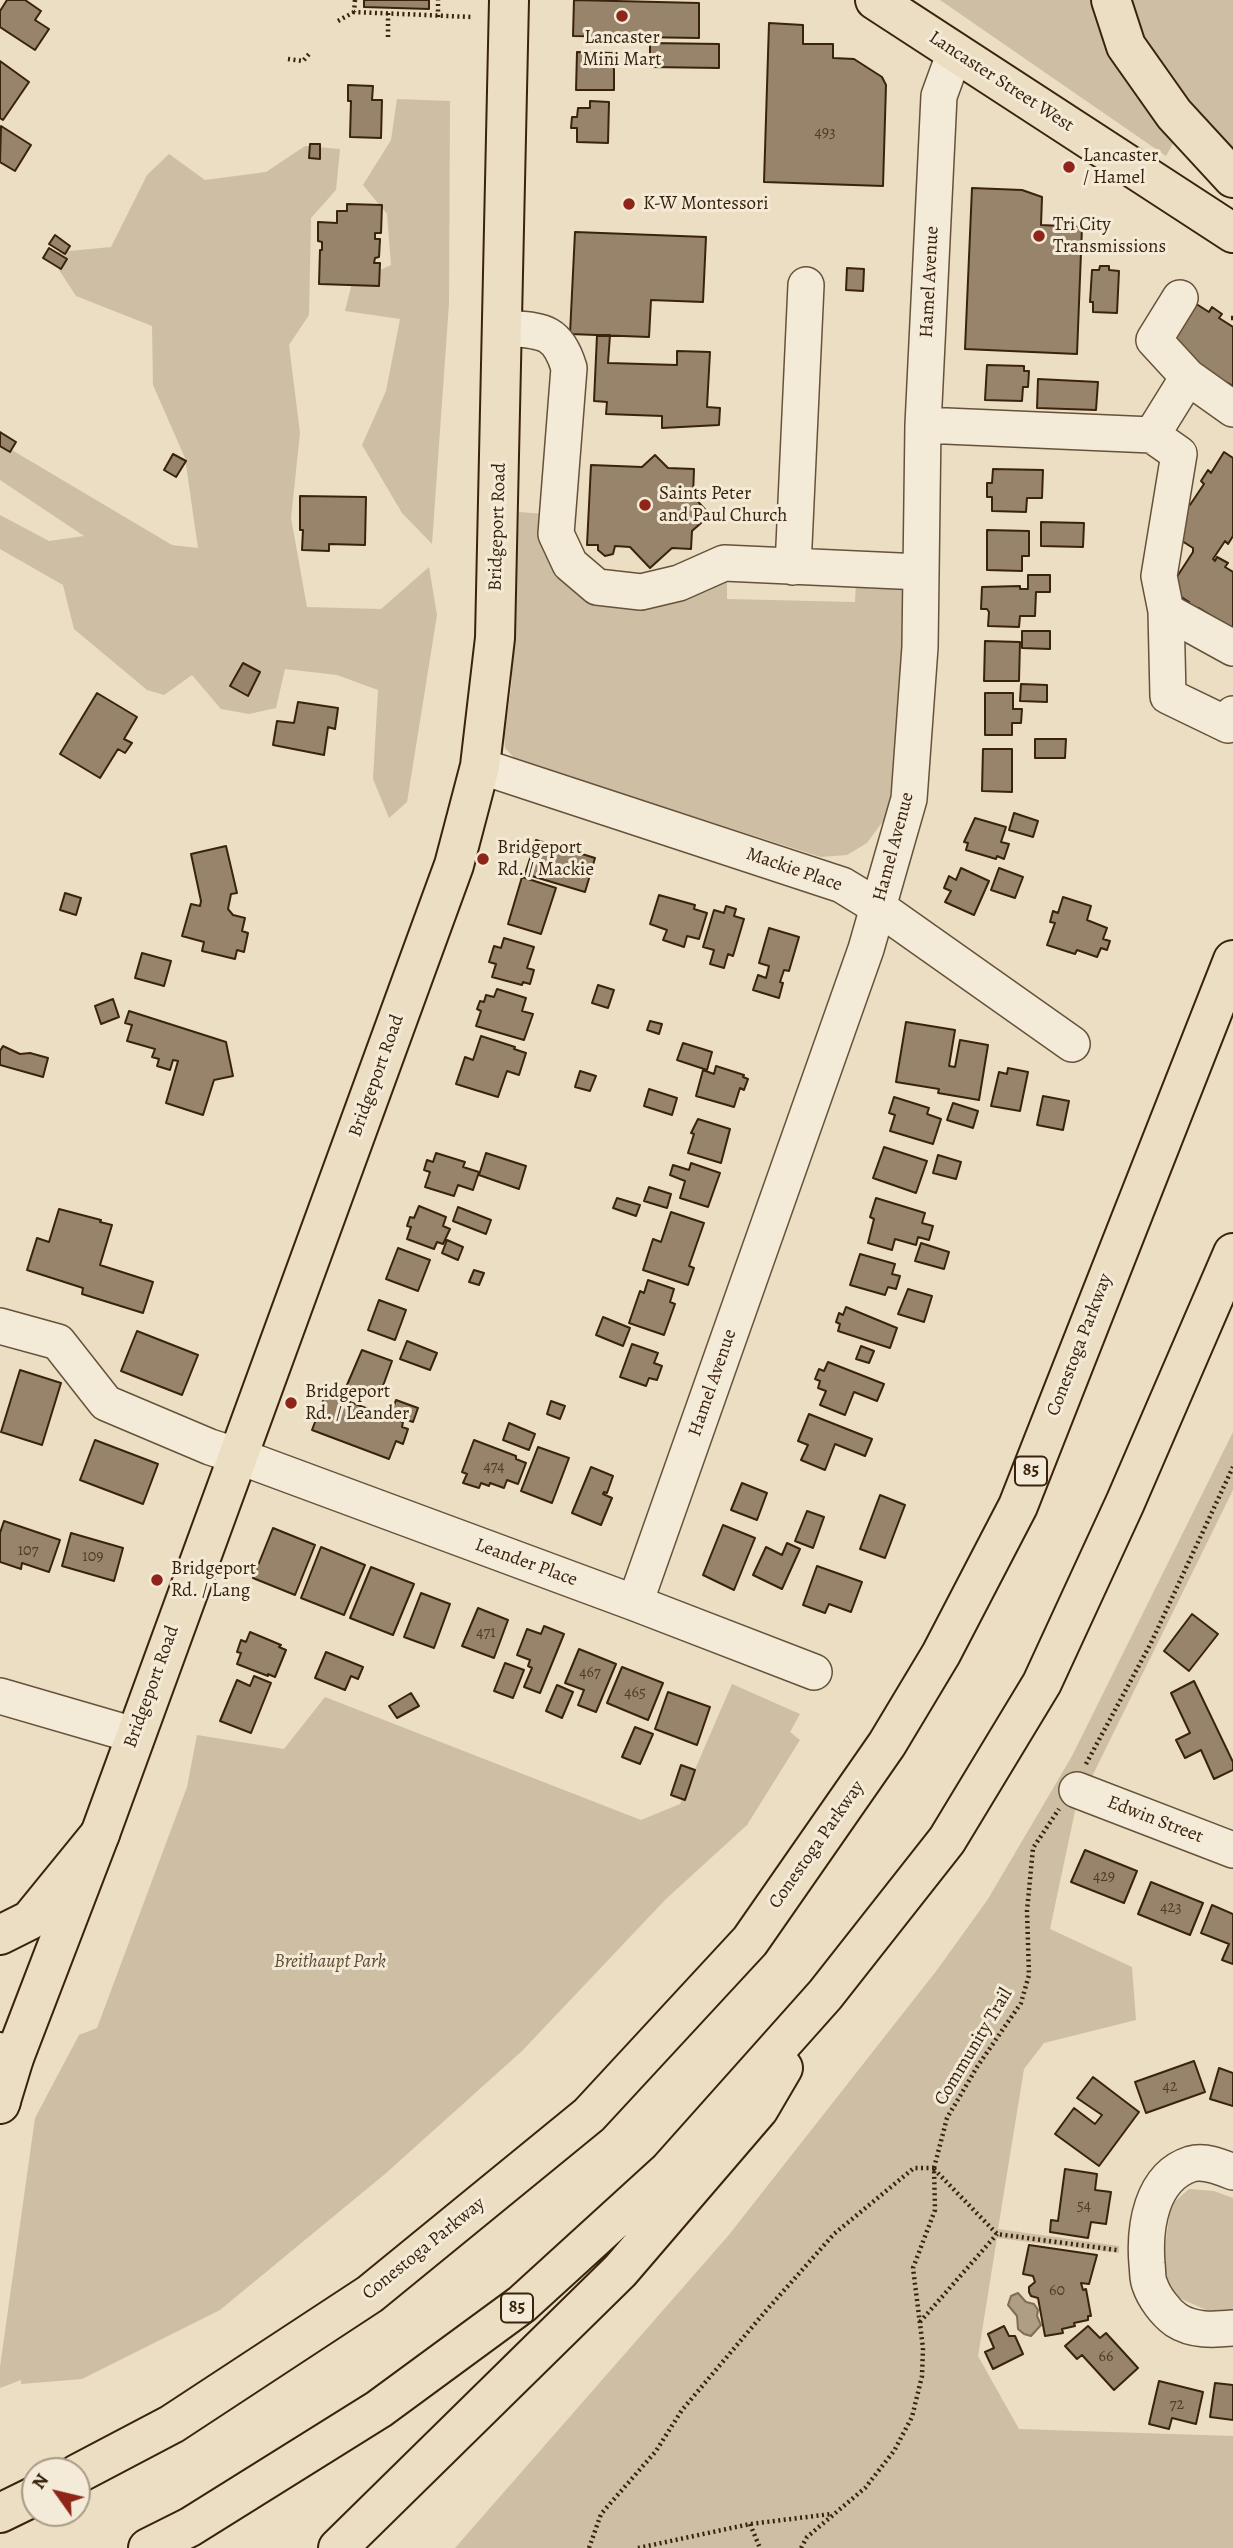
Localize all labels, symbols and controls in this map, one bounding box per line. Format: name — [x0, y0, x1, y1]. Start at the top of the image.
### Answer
marker: Lancaster Mini Mart — [614, 8, 630, 24]
place label: Lancaster Mini Mart — [582, 27, 662, 71]
street label: Lancaster Street West — [924, 27, 1078, 137]
house number: 493 — [814, 123, 836, 143]
place label: Lancaster / Hamel — [1083, 145, 1158, 189]
marker: Lancaster / Hamel — [1061, 159, 1077, 175]
place label: K-W Montessori — [643, 193, 769, 215]
marker: K-W Montessori — [621, 196, 637, 212]
place label: Tri City Transmissions — [1053, 214, 1166, 258]
street label: Hamel Avenue — [916, 225, 944, 339]
marker: Tri City Transmissions — [1031, 228, 1047, 244]
street label: Bridgeport Road — [484, 462, 512, 592]
place label: Saints Peter and Paul Church — [659, 483, 787, 527]
marker: Saints Peter and Paul Church — [637, 497, 653, 513]
street label: Hamel Avenue — [868, 790, 920, 904]
place label: Bridgeport Rd. / Mackie — [497, 837, 594, 881]
street label: Mackie Place — [743, 843, 845, 897]
marker: Bridgeport Rd. / Mackie — [475, 851, 491, 867]
street label: Bridgeport Road — [344, 1012, 410, 1140]
street label: Conestoga Parkway — [1042, 1270, 1118, 1420]
street label: Hamel Avenue — [684, 1326, 742, 1440]
place label: Bridgeport Rd. / Leander — [305, 1381, 409, 1425]
marker: Bridgeport Rd. / Leander — [283, 1395, 299, 1411]
road number: 85 — [1015, 1456, 1047, 1486]
house number: 474 — [483, 1457, 505, 1477]
street label: Leander Place — [472, 1534, 580, 1592]
house number: 107 — [18, 1541, 38, 1561]
house number: 109 — [82, 1547, 104, 1567]
place label: Bridgeport Rd. / Lang — [171, 1558, 256, 1602]
marker: Bridgeport Rd. / Lang — [149, 1572, 165, 1588]
street label: Bridgeport Road — [119, 1623, 185, 1751]
house number: 471 — [476, 1623, 496, 1643]
house number: 467 — [579, 1663, 601, 1683]
house number: 465 — [624, 1683, 646, 1703]
street label: Conestoga Parkway — [764, 1777, 870, 1913]
street label: Edwin Street — [1104, 1791, 1206, 1849]
house number: 429 — [1093, 1867, 1115, 1887]
house number: 423 — [1160, 1898, 1182, 1918]
park label: Breithaupt Park — [274, 1951, 386, 1973]
street label: Community Trail — [930, 1984, 1018, 2110]
house number: 42 — [1163, 2077, 1177, 2097]
street label: Conestoga Parkway — [358, 2193, 490, 2305]
house number: 54 — [1077, 2196, 1091, 2216]
house number: 60 — [1049, 2281, 1065, 2301]
road number: 85 — [501, 2294, 533, 2322]
house number: 66 — [1099, 2347, 1113, 2367]
house number: 72 — [1170, 2395, 1184, 2415]
north arrow — [21, 2457, 91, 2527]
text: N — [26, 2468, 55, 2494]

